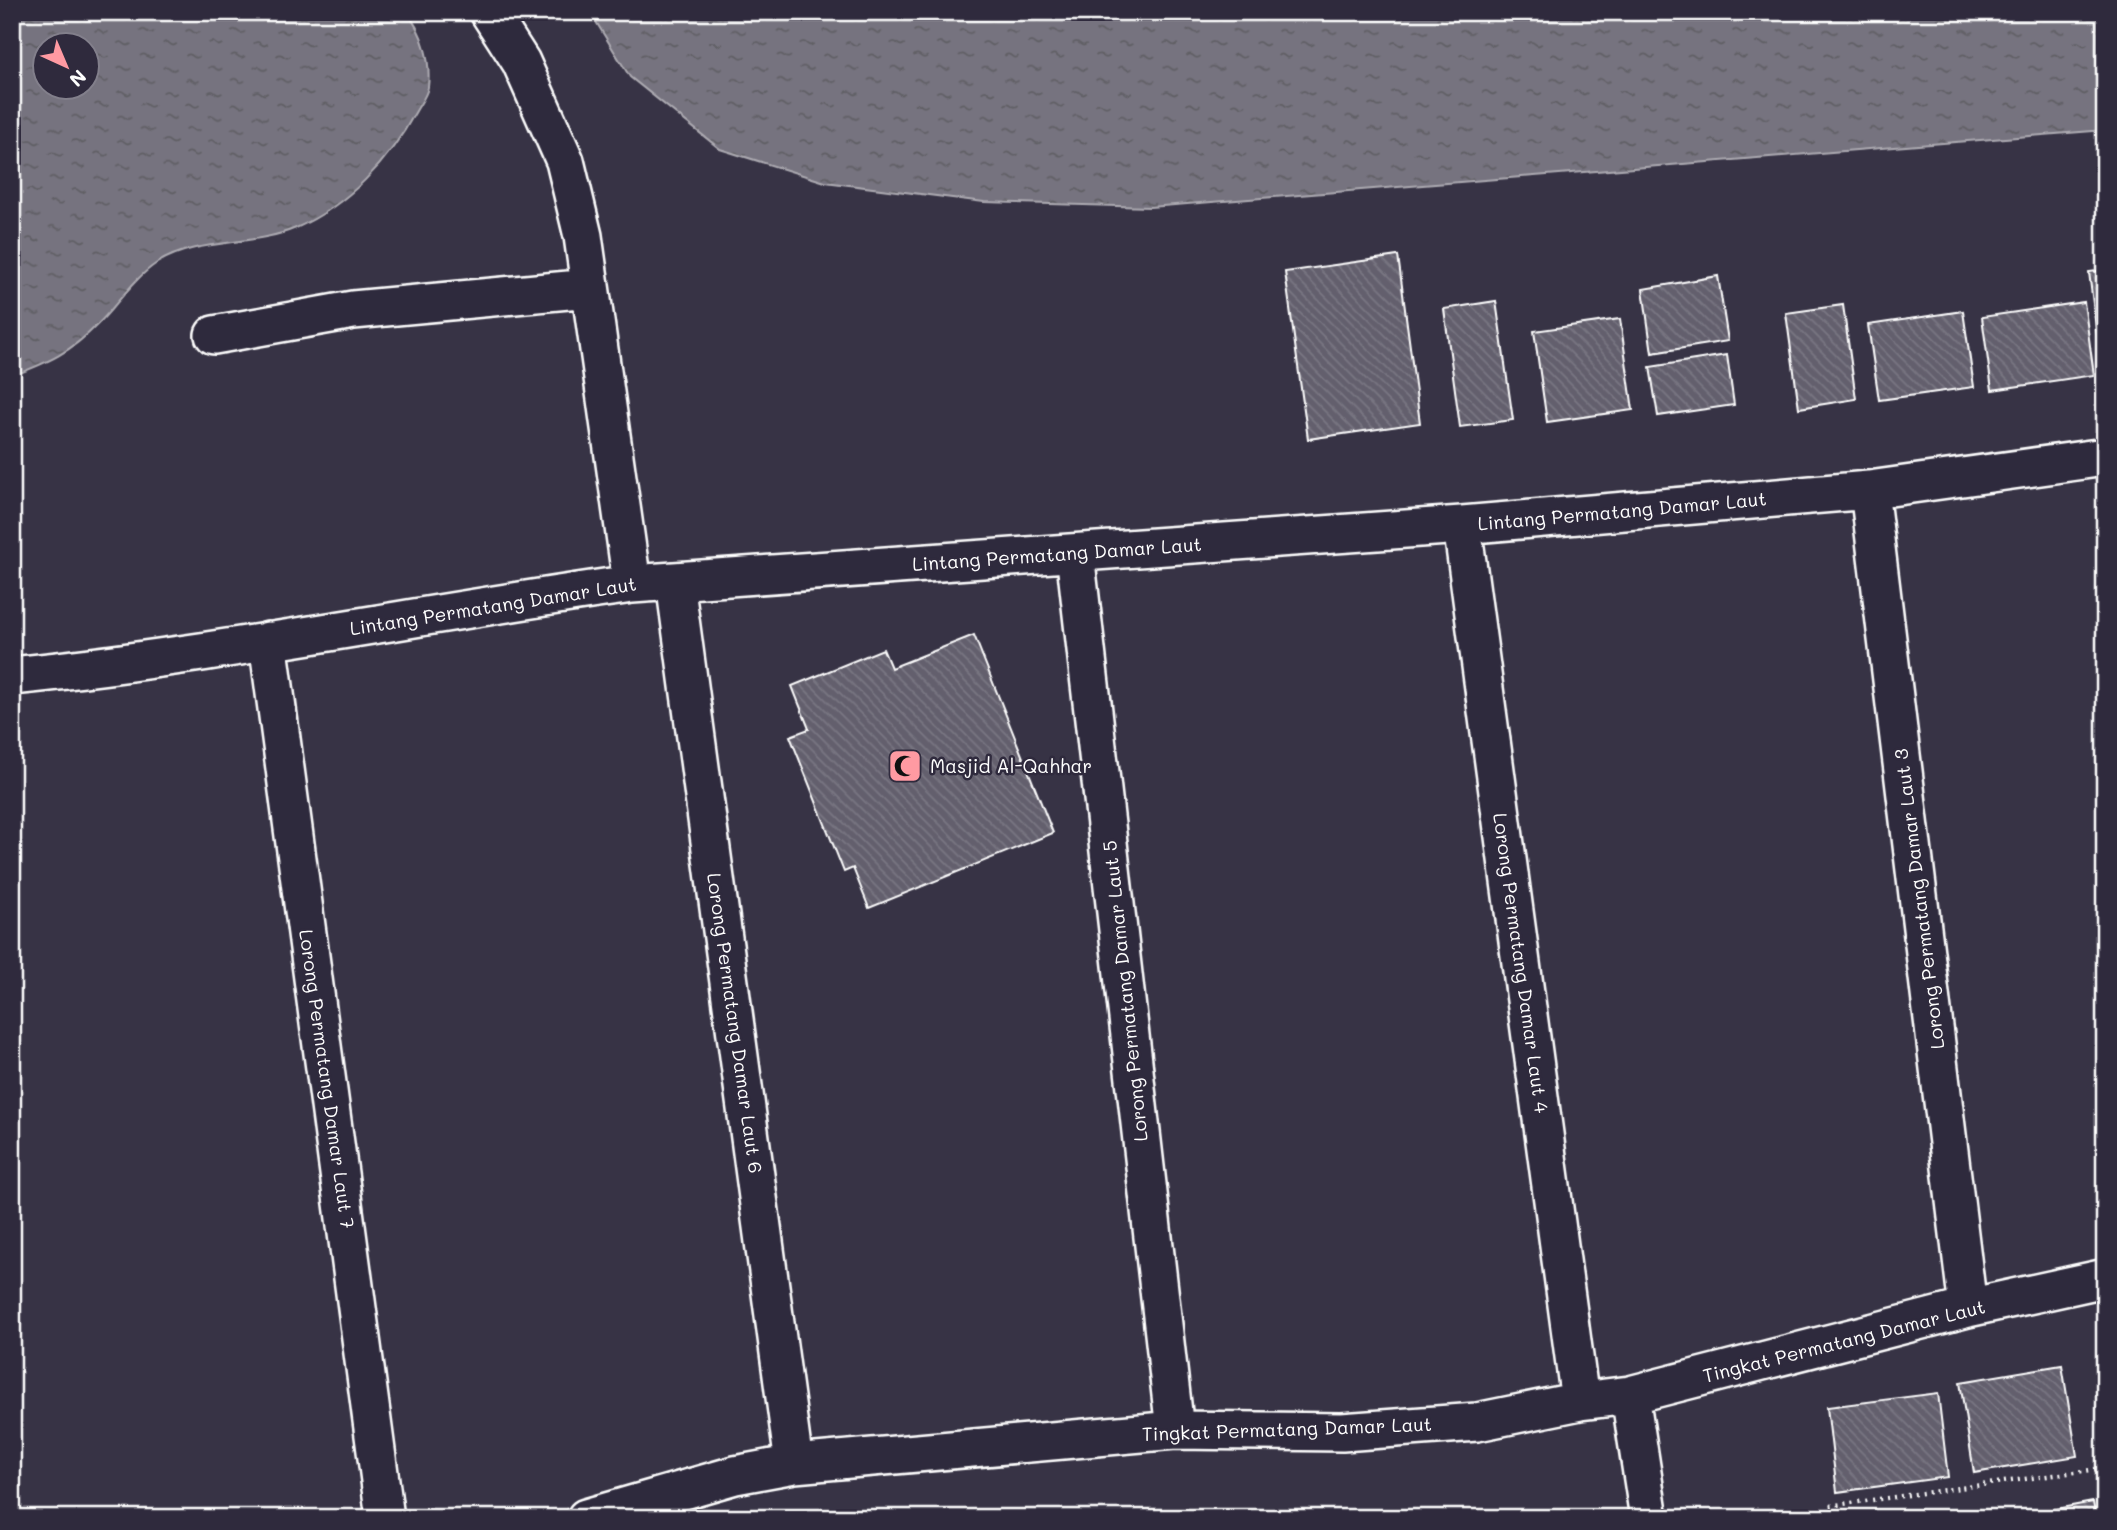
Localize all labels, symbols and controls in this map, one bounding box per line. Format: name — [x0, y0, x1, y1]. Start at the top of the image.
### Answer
north arrow — [32, 32, 102, 102]
text: N — [64, 65, 92, 93]
street label: Lintang Permatang Damar Laut — [1476, 485, 1767, 536]
street label: Lintang Permatang Damar Laut — [911, 531, 1202, 576]
street label: Lintang Permatang Damar Laut — [348, 570, 638, 641]
mosque icon: Masjid Al-Qahhar — [886, 747, 924, 785]
street label: Lorong Permatang Damar Laut 3 — [1888, 747, 1949, 1051]
place label: Masjid Al-Qahhar — [930, 753, 1092, 778]
street label: Lorong Permatang Damar Laut 4 — [1488, 811, 1555, 1115]
street label: Lorong Permatang Damar Laut 5 — [1096, 839, 1153, 1143]
street label: Lorong Permatang Damar Laut 6 — [702, 871, 769, 1175]
street label: Lorong Permatang Damar Laut 7 — [294, 928, 361, 1230]
street label: Tingkat Permatang Damar Laut — [1700, 1293, 1988, 1388]
street label: Tingkat Permatang Damar Laut — [1142, 1411, 1432, 1446]

